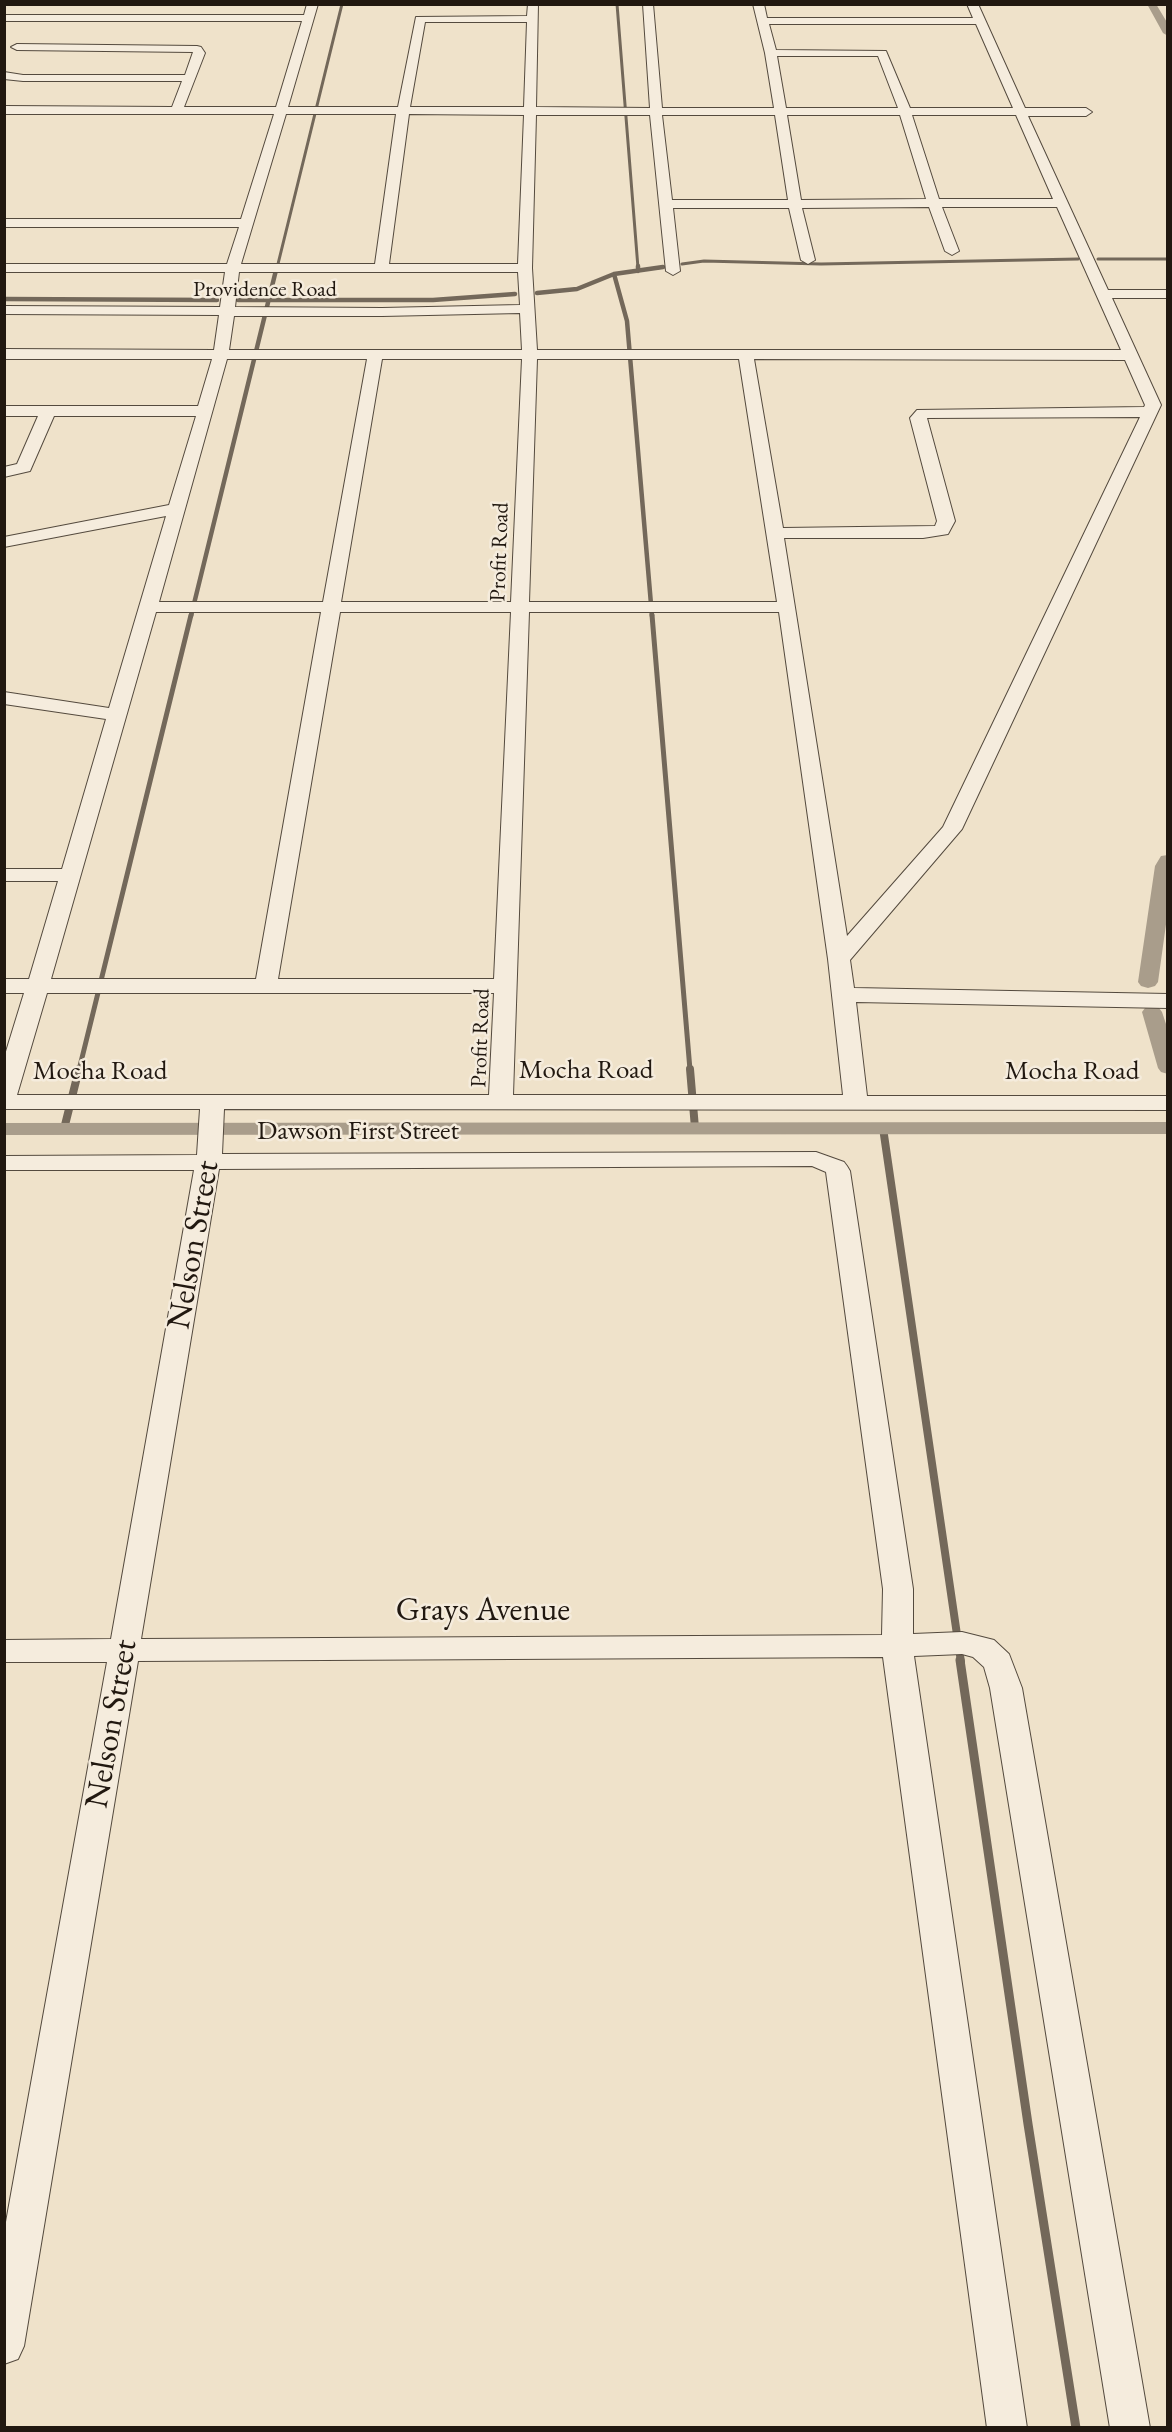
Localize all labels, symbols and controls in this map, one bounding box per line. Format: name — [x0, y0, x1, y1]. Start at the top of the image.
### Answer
street label: Providence Road — [193, 277, 337, 303]
street label: Profit Road — [485, 502, 515, 602]
street label: Profit Road — [466, 988, 496, 1088]
street label: Mocha Road — [519, 1055, 653, 1087]
street label: Mocha Road — [33, 1056, 167, 1088]
street label: Mocha Road — [1005, 1056, 1139, 1088]
street label: Dawson First Street — [257, 1116, 459, 1148]
street label: Nelson Street — [160, 1158, 228, 1332]
street label: Grays Avenue — [396, 1591, 570, 1631]
street label: Nelson Street — [78, 1637, 146, 1811]

